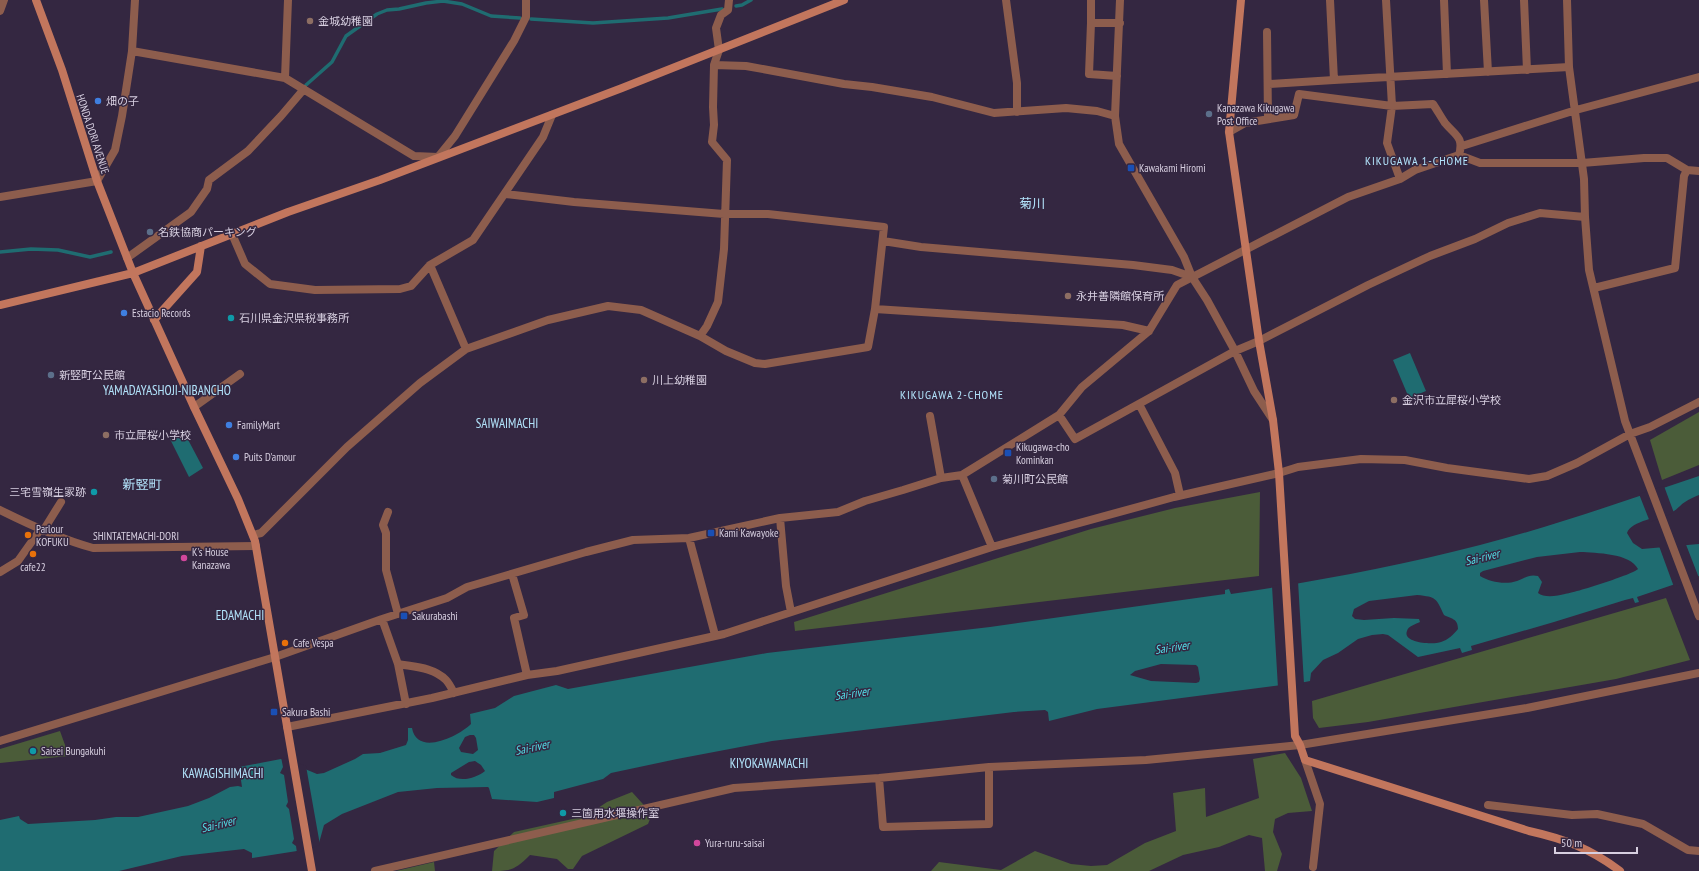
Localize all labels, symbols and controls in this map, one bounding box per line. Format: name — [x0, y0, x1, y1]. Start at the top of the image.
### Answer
place label: 金城幼稚園 — [318, 14, 373, 28]
marker: 金城幼稚園 — [305, 16, 315, 26]
street label: HONDA DORI AVENUE — [73, 92, 113, 176]
place label: 畑の子 — [106, 94, 139, 108]
marker: 畑の子 — [93, 96, 103, 106]
place label: Kanazawa Kikugawa Post Office — [1217, 101, 1294, 128]
marker: Kanazawa Kikugawa Post Office — [1204, 109, 1214, 119]
district label: KIKUGAWA 1-CHOME — [1365, 153, 1469, 168]
place label: Kawakami Hiromi — [1139, 161, 1206, 175]
marker: Kawakami Hiromi — [1126, 163, 1136, 173]
district label: 菊川 — [1019, 195, 1045, 212]
place label: 名鉄協商パーキング — [158, 225, 257, 239]
marker: 名鉄協商パーキング — [145, 227, 155, 237]
place label: 永井善隣館保育所 — [1076, 289, 1165, 303]
marker: 永井善隣館保育所 — [1063, 291, 1073, 301]
place label: Estacio Records — [132, 306, 191, 320]
marker: Estacio Records — [119, 308, 129, 318]
place label: 石川県金沢県税事務所 — [239, 311, 350, 325]
marker: 石川県金沢県税事務所 — [226, 313, 236, 323]
place label: 新竪町公民館 — [59, 368, 125, 382]
marker: 新竪町公民館 — [46, 370, 56, 380]
place label: 川上幼稚園 — [652, 373, 707, 387]
marker: 川上幼稚園 — [639, 375, 649, 385]
district label: YAMADAYASHOJI-NIBANCHO — [103, 382, 231, 399]
district label: KIKUGAWA 2-CHOME — [900, 387, 1004, 402]
place label: 金沢市立犀桜小学校 — [1402, 393, 1501, 407]
marker: 金沢市立犀桜小学校 — [1389, 395, 1399, 405]
district label: SAIWAIMACHI — [476, 415, 538, 432]
place label: FamilyMart — [237, 418, 280, 432]
marker: FamilyMart — [224, 420, 234, 430]
place label: 市立犀桜小学校 — [114, 428, 191, 442]
marker: 市立犀桜小学校 — [101, 430, 111, 440]
place label: Kikugawa-cho Kominkan — [1016, 440, 1070, 467]
marker: Kikugawa-cho Kominkan — [1003, 448, 1013, 458]
place label: Puits D'amour — [244, 450, 296, 464]
marker: Puits D'amour — [231, 452, 241, 462]
place label: 菊川町公民館 — [1002, 472, 1068, 486]
marker: 菊川町公民館 — [989, 474, 999, 484]
district label: 新竪町 — [122, 476, 162, 493]
place label: 三宅雪嶺生家跡 — [9, 485, 86, 499]
marker: 三宅雪嶺生家跡 — [89, 487, 99, 497]
place label: Parlour KOFUKU — [36, 522, 69, 549]
place label: Kami Kawayoke — [719, 526, 779, 540]
marker: Kami Kawayoke — [706, 528, 716, 538]
street label: SHINTATEMACHI-DORI — [93, 529, 179, 543]
marker: Parlour KOFUKU — [23, 530, 33, 540]
place label: K's House Kanazawa — [192, 545, 230, 572]
water label: Sai-river — [1463, 545, 1502, 568]
marker: cafe22 — [28, 549, 38, 559]
marker: K's House Kanazawa — [179, 553, 189, 563]
place label: cafe22 — [20, 560, 46, 574]
district label: EDAMACHI — [216, 607, 264, 624]
place label: Sakurabashi — [412, 609, 458, 623]
marker: Sakurabashi — [399, 611, 409, 621]
place label: Cafe Vespa — [293, 636, 334, 650]
water label: Sai-river — [1154, 637, 1192, 657]
marker: Cafe Vespa — [280, 638, 290, 648]
water label: Sai-river — [834, 683, 872, 703]
place label: Sakura Bashi — [282, 705, 330, 719]
marker: Sakura Bashi — [269, 707, 279, 717]
water label: Sai-river — [513, 736, 552, 758]
place label: Saisei Bungakuhi — [41, 744, 106, 758]
marker: Saisei Bungakuhi — [28, 746, 38, 756]
district label: KIYOKAWAMACHI — [730, 755, 808, 772]
district label: KAWAGISHIMACHI — [182, 765, 264, 782]
place label: 三箇用水堰操作室 — [571, 806, 659, 820]
marker: 三箇用水堰操作室 — [558, 808, 568, 818]
water label: Sai-river — [199, 812, 238, 835]
scale bar — [1555, 829, 1637, 855]
text: 50 m — [1561, 835, 1582, 850]
place label: Yura-ruru-saisai — [705, 836, 765, 850]
marker: Yura-ruru-saisai — [692, 838, 702, 848]

